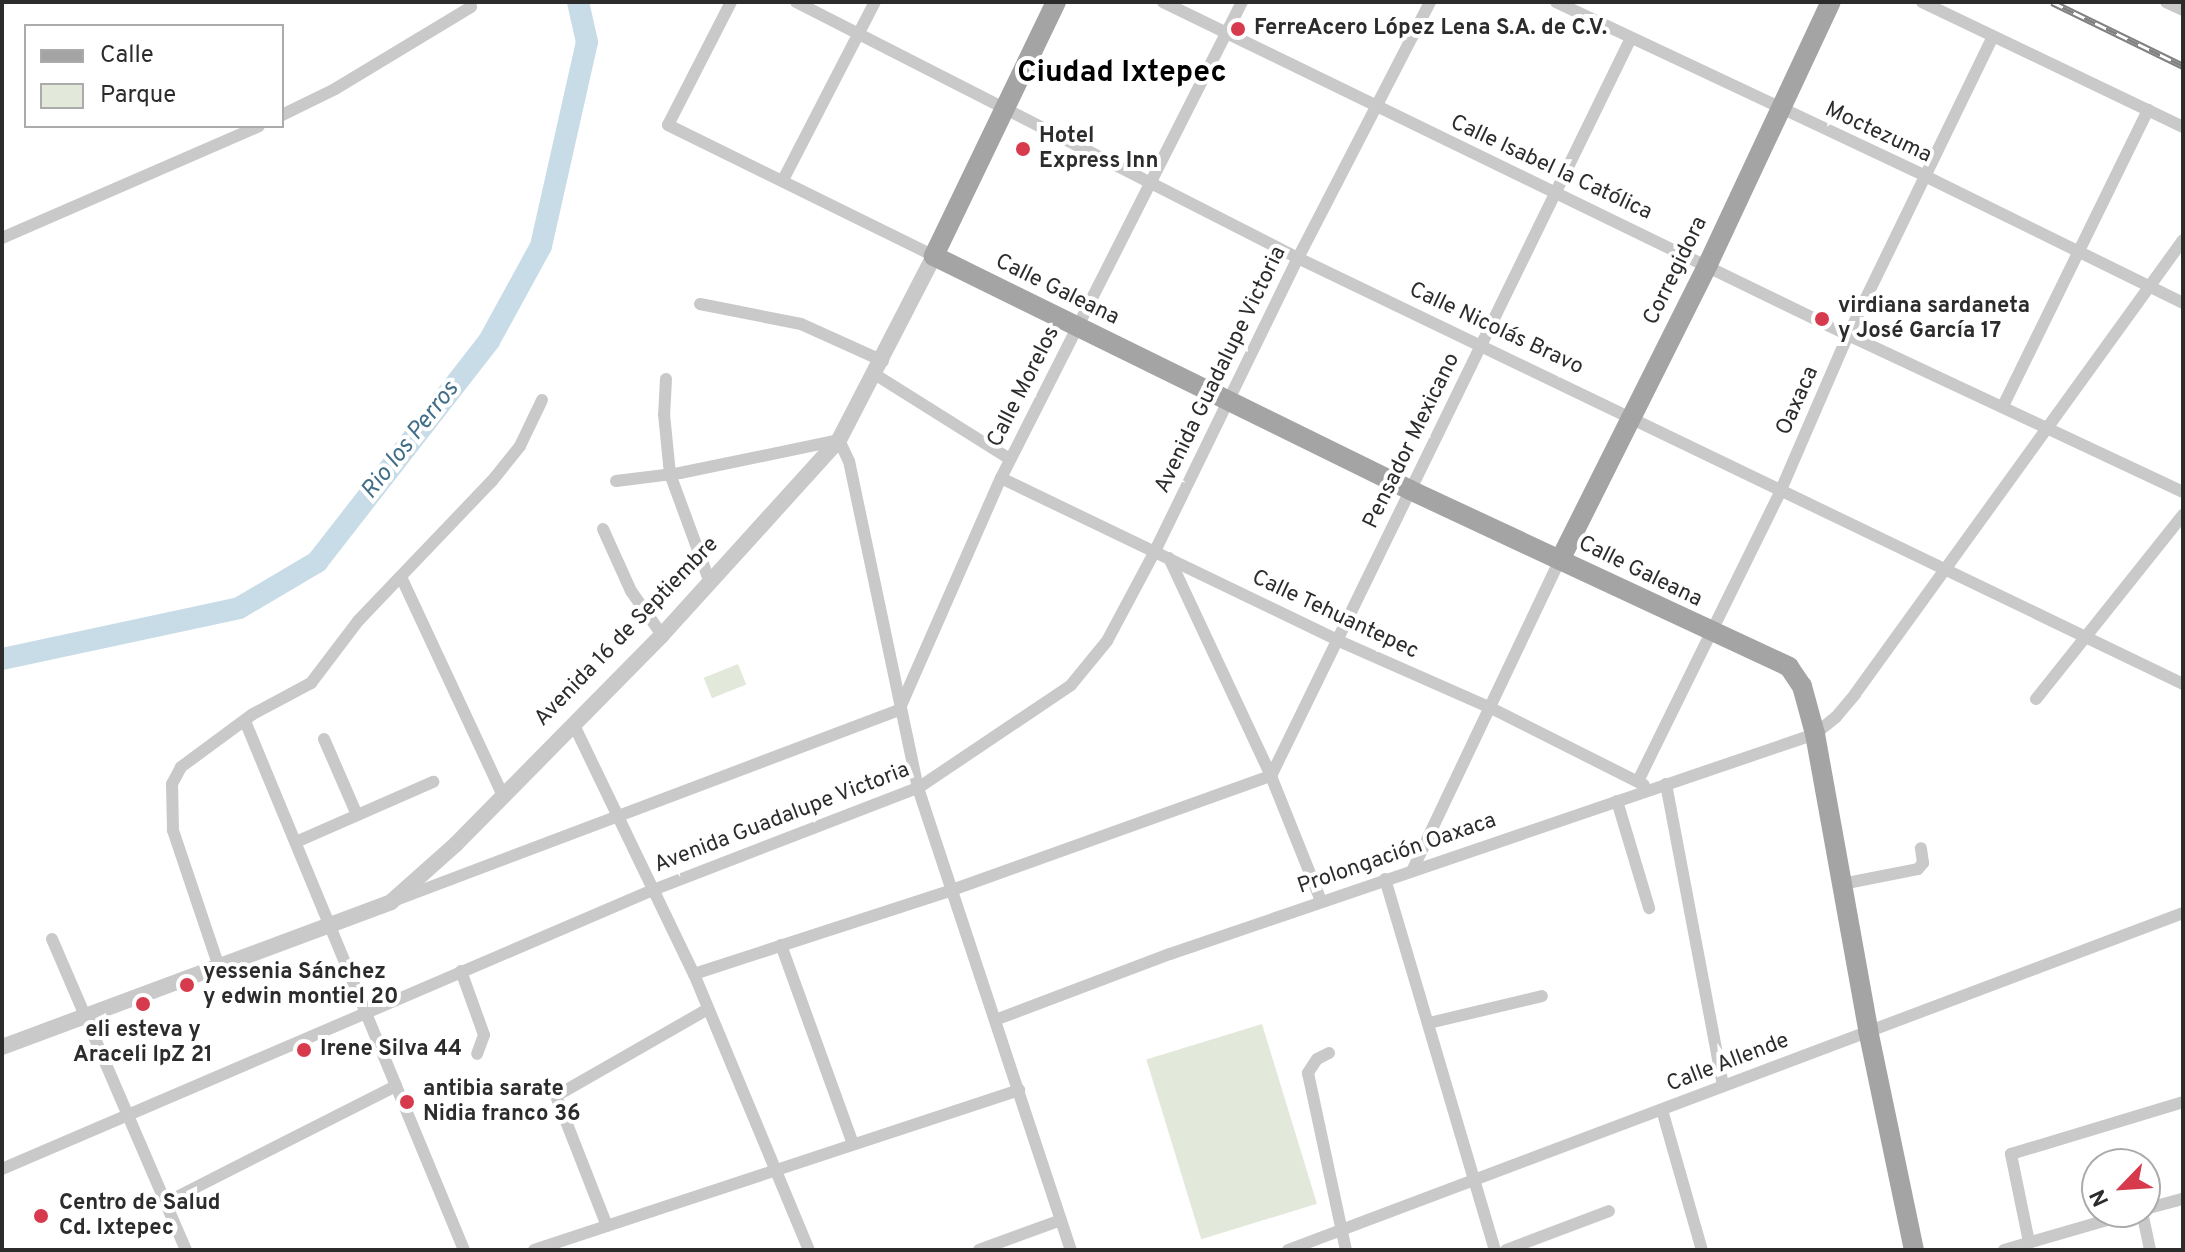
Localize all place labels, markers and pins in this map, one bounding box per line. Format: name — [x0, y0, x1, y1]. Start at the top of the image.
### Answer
place label: FerreAcero López Lena S.A. de C.V. — [1254, 16, 1607, 42]
marker: FerreAcero López Lena S.A. de C.V. — [1229, 20, 1247, 38]
place label: Hotel Express Inn — [1039, 123, 1158, 174]
marker: Hotel Express Inn — [1014, 140, 1032, 158]
place label: virdiana sardaneta y José García 17 — [1838, 293, 2030, 344]
marker: virdiana sardaneta y José García 17 — [1813, 310, 1831, 328]
place label: yessenia Sánchez y edwin montiel 20 — [203, 959, 398, 1010]
marker: yessenia Sánchez y edwin montiel 20 — [178, 976, 196, 994]
marker: eli esteva y Araceli lpZ 21 — [134, 995, 152, 1013]
place label: eli esteva y Araceli lpZ 21 — [73, 1017, 213, 1068]
place label: Irene Silva 44 — [320, 1037, 462, 1063]
marker: Irene Silva 44 — [295, 1041, 313, 1059]
place label: antibia sarate Nidia franco 36 — [423, 1076, 581, 1128]
marker: antibia sarate Nidia franco 36 — [398, 1093, 416, 1111]
place label: Centro de Salud Cd. Ixtepec — [59, 1190, 220, 1242]
marker: Centro de Salud Cd. Ixtepec — [30, 1205, 52, 1227]

